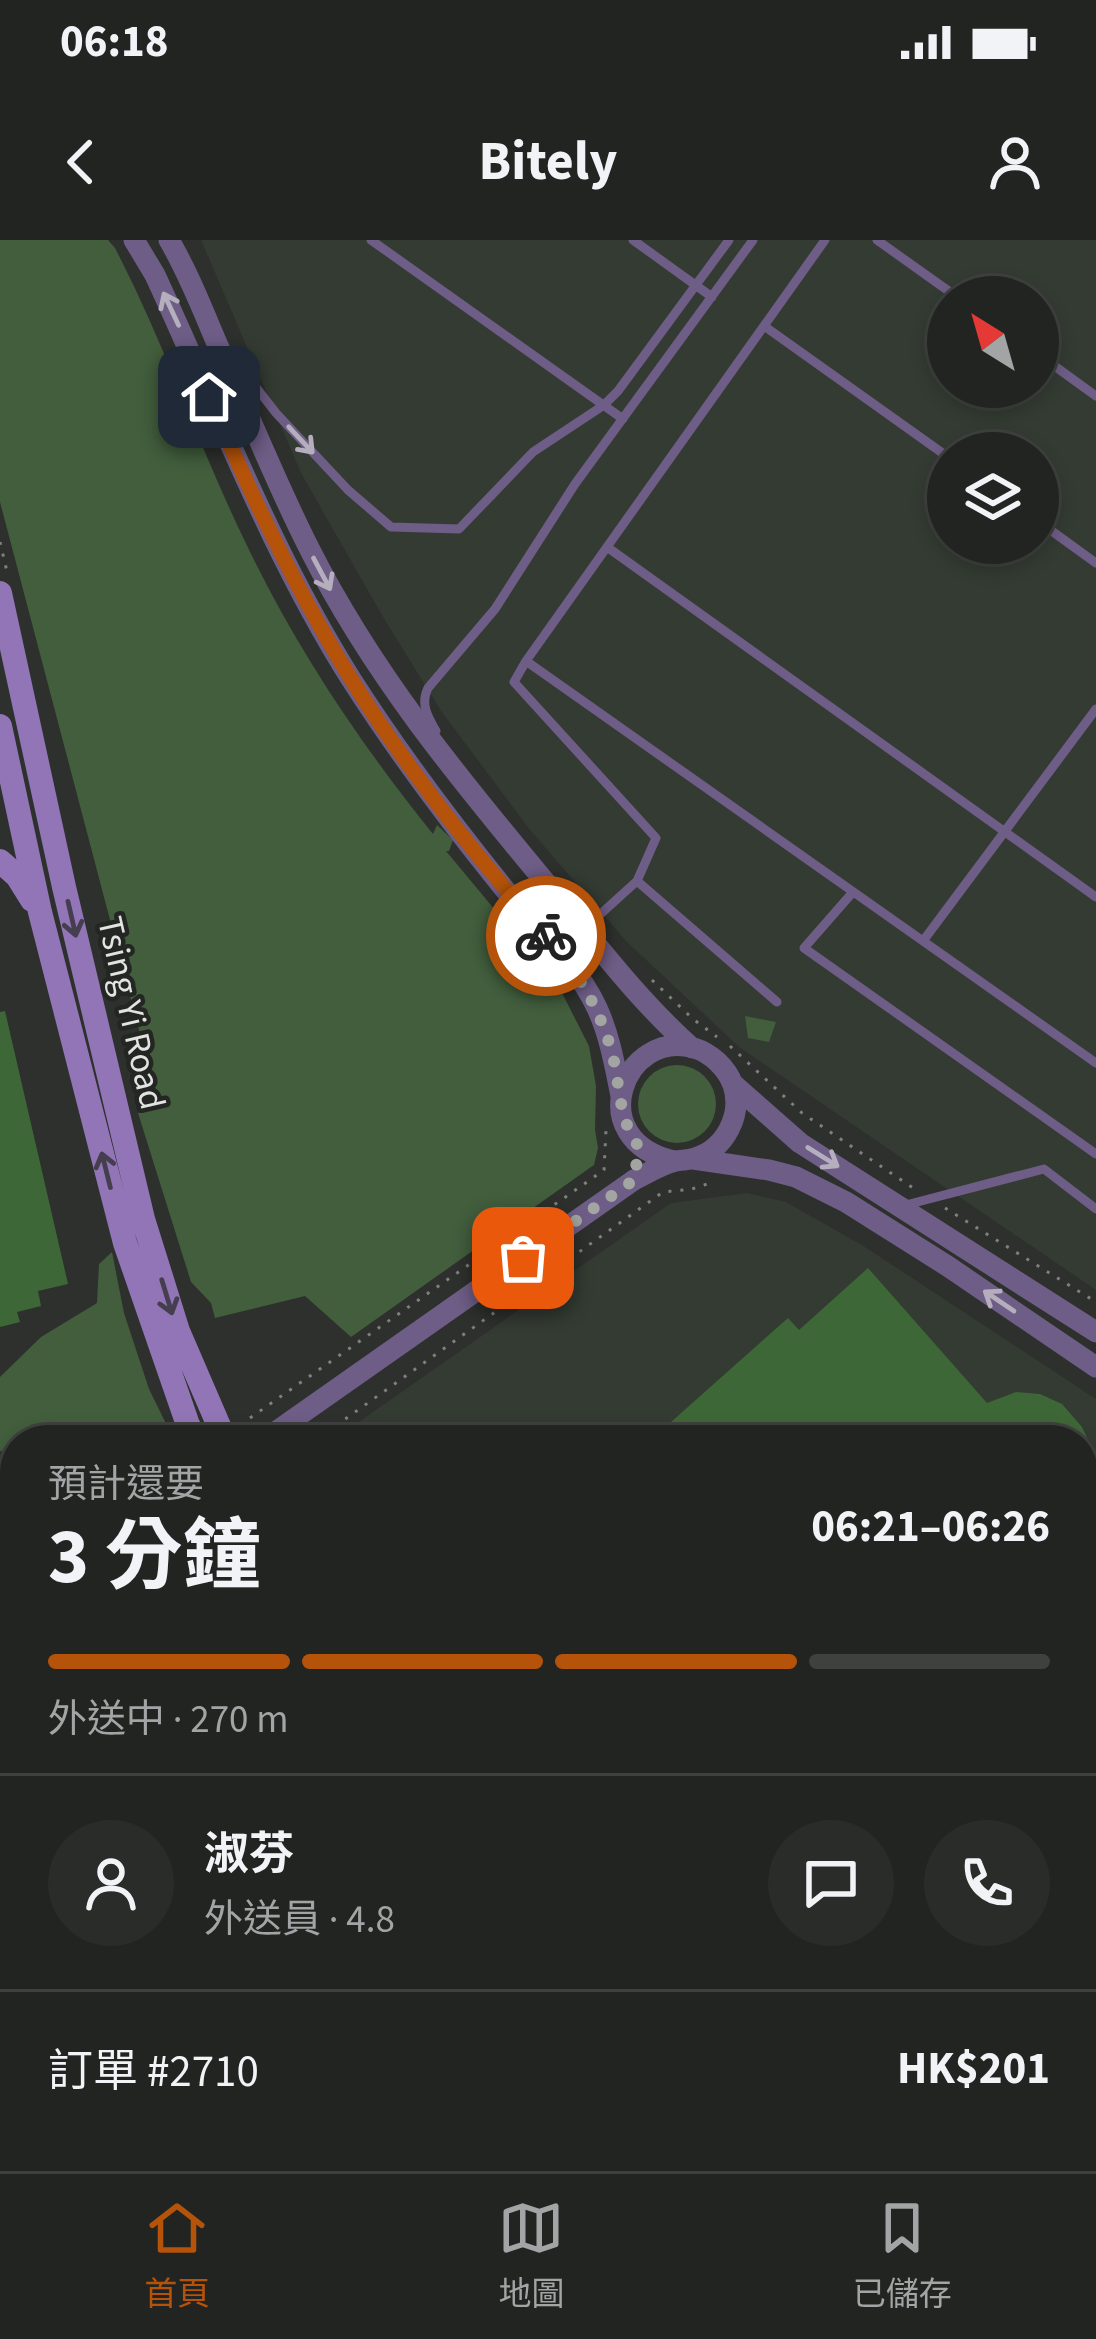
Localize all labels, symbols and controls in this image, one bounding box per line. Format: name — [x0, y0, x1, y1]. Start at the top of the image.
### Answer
text: 06:18 — [60, 10, 169, 74]
text: Bitely — [479, 124, 617, 201]
icon: back — [48, 129, 114, 195]
icon: person — [982, 129, 1048, 195]
north arrow — [927, 276, 1059, 408]
map controls — [927, 276, 1059, 564]
one-way arrow — [159, 292, 181, 328]
pin — [158, 346, 260, 448]
icon: home — [176, 364, 242, 430]
one-way arrow — [287, 425, 315, 454]
button: layers — [927, 432, 1059, 564]
one-way arrow — [312, 555, 335, 591]
courier — [486, 876, 606, 996]
one-way arrow — [62, 900, 84, 938]
icon: bike — [513, 903, 579, 969]
street label: Tsing Yi Road — [84, 911, 178, 1115]
one-way arrow — [805, 1145, 839, 1169]
one-way arrow — [94, 1151, 116, 1189]
pin — [472, 1207, 574, 1309]
icon: bag — [490, 1225, 556, 1291]
one-way arrow — [158, 1277, 180, 1315]
one-way arrow — [983, 1289, 1017, 1314]
text: 預計還要 — [48, 1457, 204, 1513]
text: 06:21–06:26 — [811, 1495, 1050, 1559]
text: 3 分鐘 — [48, 1502, 261, 1613]
text: 外送中 · 270 m — [48, 1692, 289, 1748]
button: person — [48, 1820, 174, 1946]
button: chat — [768, 1820, 894, 1946]
button: phone — [924, 1820, 1050, 1946]
text: 淑芬 — [204, 1823, 294, 1887]
text: 外送員 · 4.8 — [204, 1892, 395, 1948]
text: HK$201 — [897, 2037, 1050, 2101]
text: 訂單 #2710 — [48, 2040, 259, 2104]
tab: 首頁 — [144, 2195, 210, 2318]
tab: 地圖 — [498, 2195, 564, 2318]
tab: 已儲存 — [853, 2195, 952, 2318]

